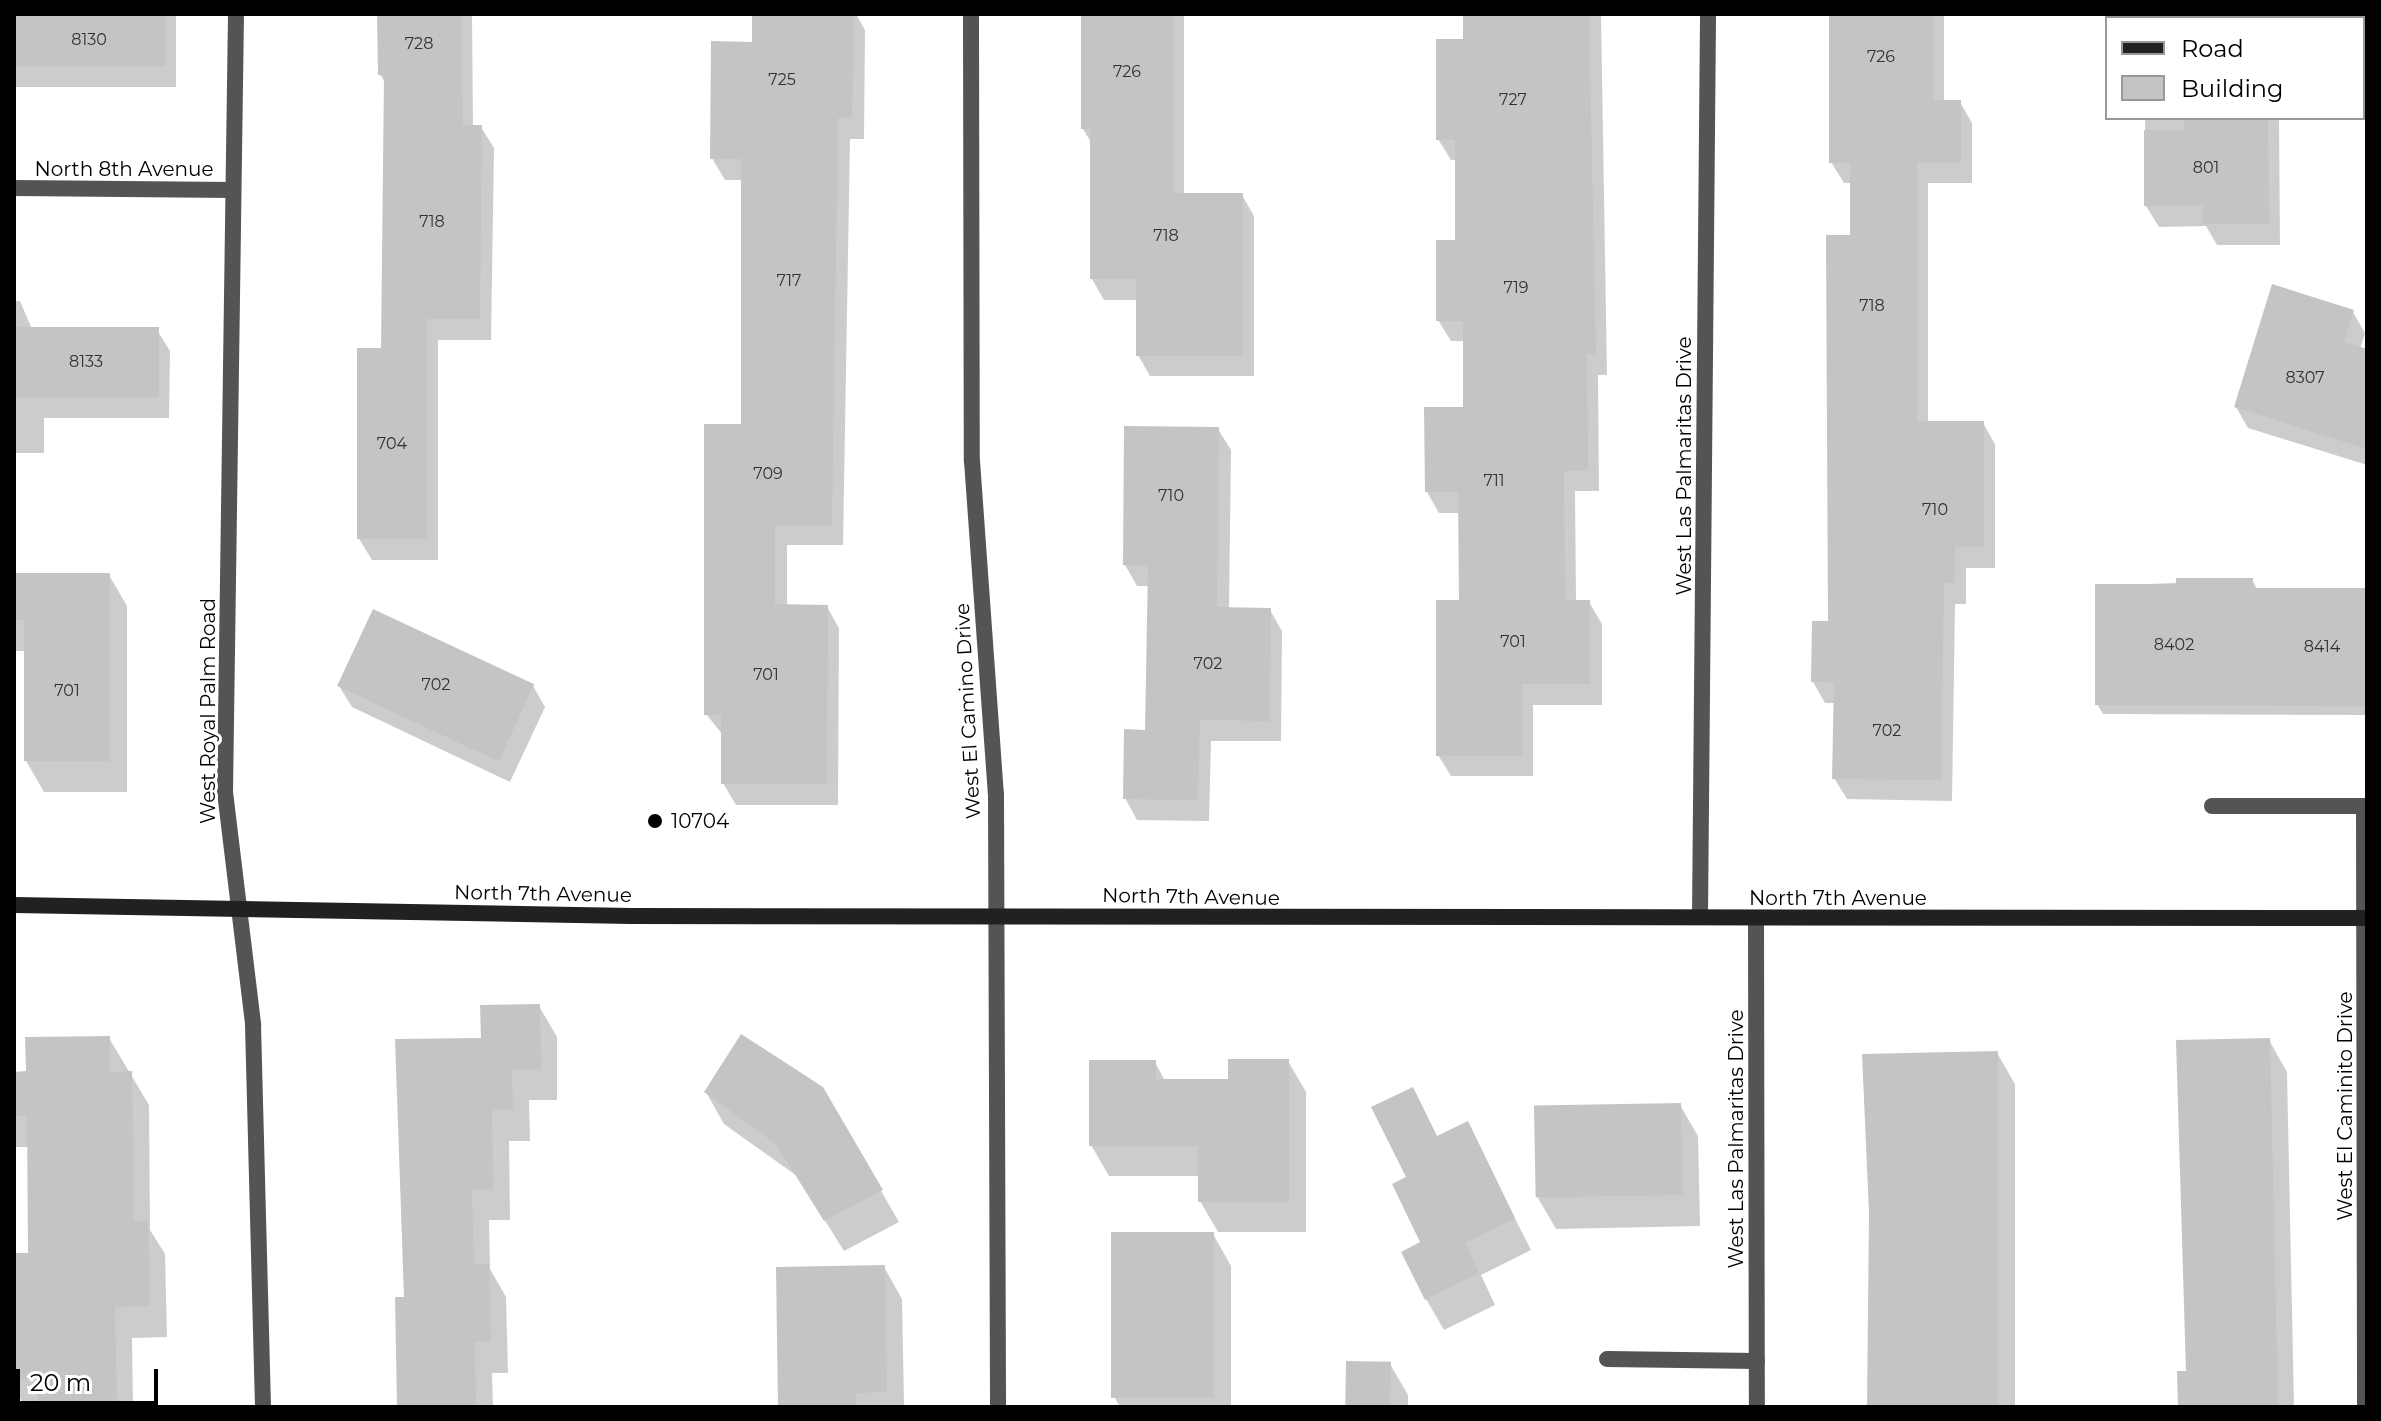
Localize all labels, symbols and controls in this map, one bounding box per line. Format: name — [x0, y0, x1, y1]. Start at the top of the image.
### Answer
legend — [2105, 16, 2365, 120]
house number: 8130 — [71, 30, 107, 50]
house number: 728 — [405, 34, 433, 54]
text: Road — [2181, 34, 2244, 63]
house number: 726 — [1867, 47, 1895, 67]
house number: 726 — [1113, 62, 1141, 82]
house number: 725 — [768, 70, 796, 90]
text: Building — [2181, 74, 2284, 103]
house number: 727 — [1499, 90, 1527, 110]
street label: North 8th Avenue — [34, 157, 214, 181]
house number: 801 — [2193, 158, 2219, 178]
house number: 718 — [419, 212, 445, 232]
house number: 718 — [1153, 226, 1179, 246]
house number: 717 — [777, 271, 801, 291]
house number: 719 — [1503, 278, 1529, 298]
house number: 718 — [1859, 296, 1885, 316]
street label: West Las Palmaritas Drive — [1672, 336, 1696, 596]
house number: 8133 — [69, 352, 103, 372]
house number: 8307 — [2285, 368, 2325, 388]
house number: 704 — [377, 434, 407, 454]
house number: 709 — [753, 464, 783, 484]
house number: 711 — [1483, 471, 1505, 491]
house number: 710 — [1158, 486, 1184, 506]
house number: 710 — [1922, 500, 1948, 520]
street label: West Royal Palm Road — [196, 598, 220, 824]
street label: West El Camino Drive — [950, 602, 986, 820]
house number: 701 — [1500, 632, 1526, 652]
house number: 8402 — [2154, 635, 2194, 655]
house number: 8414 — [2304, 637, 2340, 657]
house number: 702 — [1194, 654, 1222, 674]
house number: 701 — [753, 665, 779, 685]
house number: 702 — [422, 675, 450, 695]
house number: 701 — [54, 681, 80, 701]
house number: 702 — [1873, 721, 1901, 741]
place label: 10704 — [671, 809, 729, 833]
marker: 10704 — [646, 812, 664, 830]
street label: North 7th Avenue — [454, 880, 632, 908]
street label: North 7th Avenue — [1102, 883, 1280, 911]
street label: North 7th Avenue — [1749, 886, 1927, 910]
street label: West El Caminito Drive — [2333, 991, 2357, 1221]
street label: West Las Palmaritas Drive — [1724, 1009, 1748, 1269]
scale bar — [20, 1353, 162, 1403]
text: 20 m — [30, 1368, 91, 1397]

